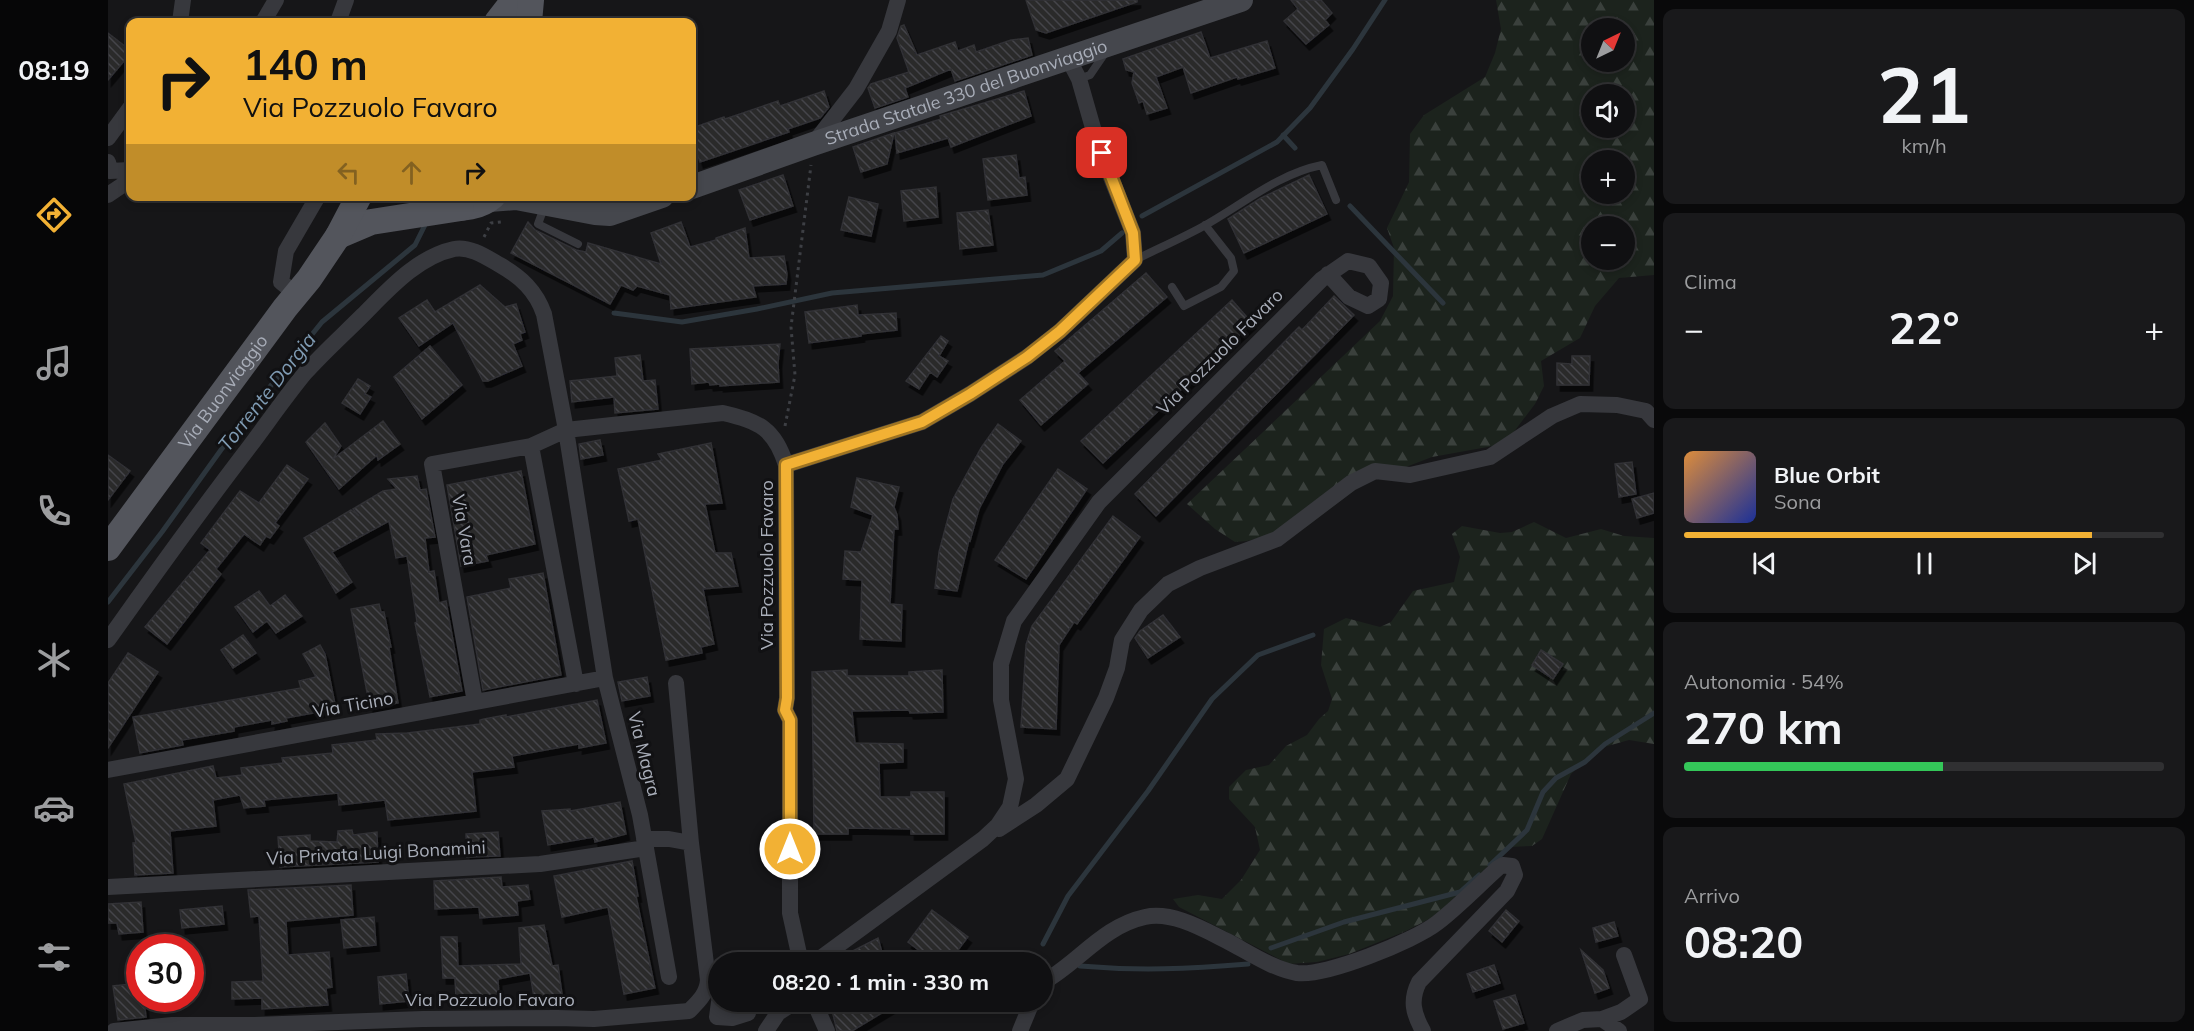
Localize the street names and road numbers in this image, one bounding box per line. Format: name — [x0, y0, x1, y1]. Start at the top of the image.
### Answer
street label: Strada Statale 330 del Buonviaggio — [822, 34, 1110, 150]
street label: Via Pozzuolo Favaro — [1151, 283, 1288, 420]
street label: Via Buonviaggio — [173, 330, 273, 453]
street label: Via Pozzuolo Favaro — [755, 480, 778, 650]
street label: Via Vara — [447, 493, 482, 567]
street label: Via Ticino — [311, 686, 395, 723]
street label: Via Magra — [623, 709, 666, 799]
street label: Via Privata Luigi Bonamini — [266, 835, 486, 870]
street label: Via Pozzuolo Favaro — [405, 988, 575, 1011]

